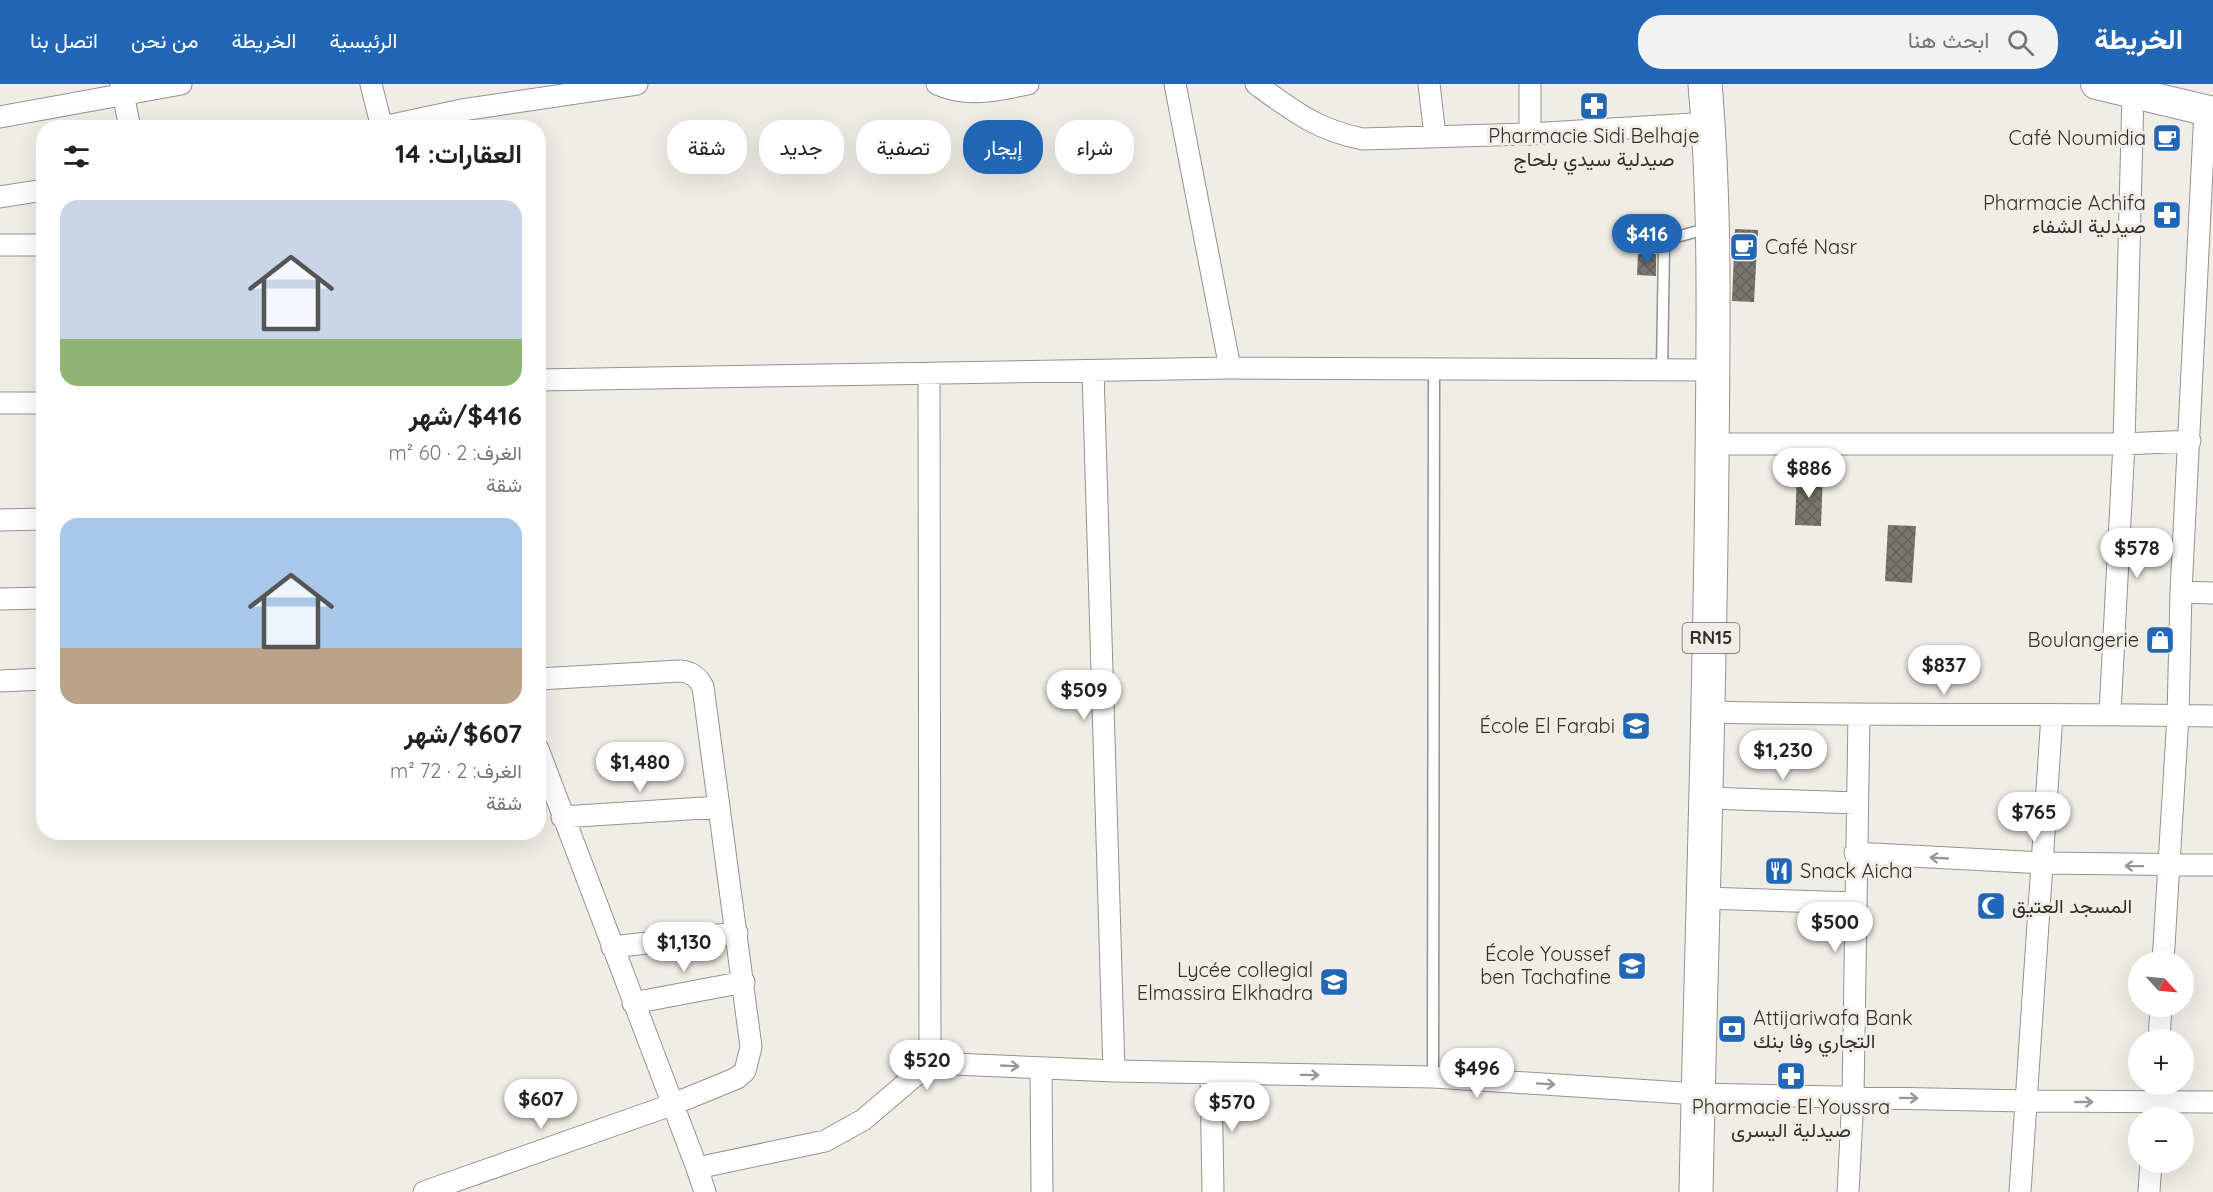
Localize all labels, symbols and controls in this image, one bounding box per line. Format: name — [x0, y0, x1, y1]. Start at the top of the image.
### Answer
search box — [1638, 15, 2058, 69]
text: الخريطة — [2094, 21, 2183, 56]
text: ابحث هنا — [1908, 26, 1989, 54]
icon: search — [2004, 26, 2037, 59]
text: اتصل بنا — [30, 27, 98, 53]
text: من نحن — [131, 27, 198, 53]
text: الخريطة — [231, 27, 296, 53]
text: الرئيسية — [329, 27, 397, 53]
pharmacy icon: Pharmacie Sidi Belhaje صيدلية سيدي بلحاج — [1578, 90, 1610, 122]
chip: شقة — [667, 120, 747, 174]
chip: جديد — [759, 120, 844, 174]
chip: تصفية — [856, 120, 951, 174]
chip: إيجار — [963, 120, 1043, 174]
chip: شراء — [1055, 120, 1134, 174]
cafe icon: Café Noumidia — [2151, 122, 2183, 154]
place label: Pharmacie Sidi Belhaje صيدلية سيدي بلحاج — [1488, 123, 1700, 176]
place label: Café Noumidia — [2009, 125, 2146, 150]
text: العقارات: 14 — [395, 137, 522, 170]
icon: filters — [60, 140, 93, 173]
place label: Pharmacie Achifa صيدلية الشفاء — [1983, 190, 2146, 238]
pharmacy icon: Pharmacie Achifa صيدلية الشفاء — [2151, 199, 2183, 231]
pin: $416 — [1611, 214, 1683, 265]
text: $416 — [1626, 221, 1668, 246]
cafe icon: Café Nasr — [1728, 231, 1760, 263]
place label: Café Nasr — [1765, 234, 1857, 259]
icon: home — [237, 239, 345, 347]
text: $416/شهر — [409, 399, 522, 432]
text: الغرف: 2 · 60 m² — [389, 440, 522, 465]
pin: $886 — [1773, 448, 1845, 499]
text: $886 — [1787, 455, 1831, 480]
text: شقة — [486, 472, 522, 497]
pin: $578 — [2101, 528, 2173, 579]
text: $578 — [2114, 535, 2160, 560]
icon: home — [237, 557, 345, 665]
road number: RN15 — [1682, 623, 1740, 653]
shop icon: Boulangerie — [2144, 624, 2176, 656]
place label: Boulangerie — [2028, 627, 2139, 652]
pin: $837 — [1908, 645, 1980, 696]
text: $837 — [1922, 652, 1966, 677]
pin: $509 — [1048, 670, 1120, 721]
text: $509 — [1060, 677, 1108, 702]
school or university icon: École El Farabi — [1620, 710, 1652, 742]
place label: École El Farabi — [1480, 713, 1615, 738]
text: $607/شهر — [404, 717, 522, 750]
pin: $1,230 — [1734, 730, 1832, 781]
text: $1,230 — [1753, 737, 1813, 762]
pin: $1,480 — [591, 742, 689, 793]
text: $1,480 — [610, 749, 670, 774]
text: الغرف: 2 · 72 m² — [390, 758, 522, 783]
text: شقة — [486, 790, 522, 815]
pin: $765 — [1998, 792, 2070, 843]
text: $765 — [2012, 799, 2056, 824]
one-way arrow — [1929, 852, 1949, 863]
restaurant icon: Snack Aicha — [1763, 855, 1795, 887]
place label: Snack Aicha — [1800, 858, 1913, 883]
one-way arrow — [2124, 860, 2144, 871]
mosque icon: المسجد العتيق — [1975, 890, 2007, 922]
place label: المسجد العتيق — [2012, 893, 2132, 918]
pin: $500 — [1799, 902, 1871, 953]
text: $500 — [1811, 909, 1859, 934]
pin: $1,130 — [635, 922, 733, 973]
text: $1,130 — [657, 929, 711, 954]
place label: École Youssef ben Tachafine — [1480, 941, 1611, 989]
school or university icon: École Youssef ben Tachafine — [1616, 950, 1648, 982]
north arrow — [2128, 951, 2194, 1017]
map controls — [2128, 951, 2194, 1173]
place label: Lycée collegial Elmassira Elkhadra — [1137, 957, 1313, 1005]
school or university icon: Lycée collegial Elmassira Elkhadra — [1318, 966, 1350, 998]
place label: Attijariwafa Bank التجاري وفا بنك — [1753, 1005, 1913, 1058]
bank icon: Attijariwafa Bank التجاري وفا بنك — [1716, 1013, 1748, 1045]
button: + — [2128, 1029, 2194, 1095]
pin: $520 — [891, 1040, 963, 1091]
text: $520 — [903, 1047, 951, 1072]
pin: $496 — [1441, 1048, 1513, 1099]
text: $496 — [1454, 1055, 1500, 1080]
pharmacy icon: Pharmacie El Youssra صيدلية اليسرى — [1775, 1060, 1807, 1092]
one-way arrow — [999, 1061, 1019, 1072]
one-way arrow — [1299, 1069, 1319, 1081]
pin: $607 — [505, 1079, 577, 1130]
one-way arrow — [1536, 1079, 1556, 1090]
pin: $570 — [1196, 1082, 1268, 1133]
text: $607 — [518, 1086, 564, 1111]
text: $570 — [1209, 1089, 1255, 1114]
one-way arrow — [1898, 1092, 1918, 1104]
place label: Pharmacie El Youssra صيدلية اليسرى — [1692, 1094, 1890, 1143]
one-way arrow — [2073, 1096, 2093, 1108]
button: − — [2128, 1107, 2194, 1173]

